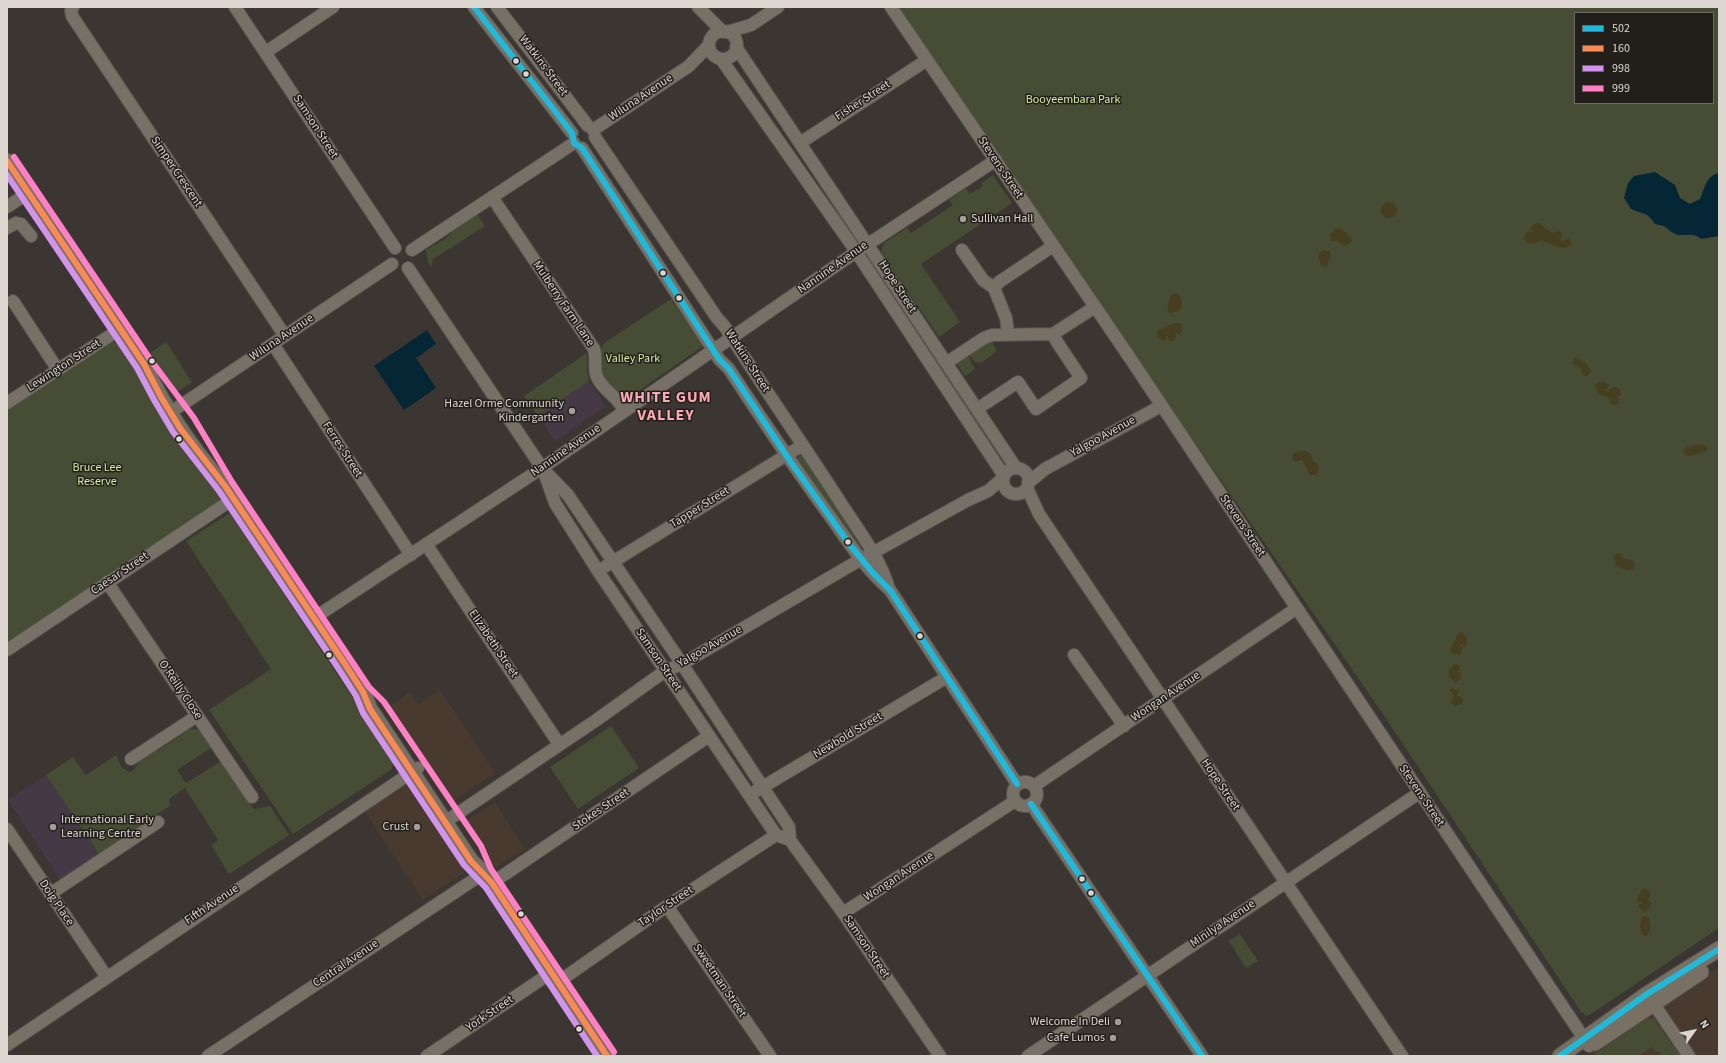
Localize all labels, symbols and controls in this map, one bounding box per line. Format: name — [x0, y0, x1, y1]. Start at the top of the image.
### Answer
legend — [1574, 12, 1714, 104]
text: 502 — [1612, 20, 1630, 37]
street label: Watkins Street — [516, 33, 570, 99]
text: 160 — [1612, 40, 1630, 57]
unlabelled marker — [511, 56, 521, 66]
text: 998 — [1612, 60, 1630, 77]
unlabelled marker — [521, 69, 531, 79]
street label: Wiluna Avenue — [606, 71, 676, 125]
street label: Fisher Street — [833, 78, 893, 124]
text: 999 — [1612, 80, 1630, 97]
street label: Samson Street — [289, 92, 341, 162]
park label: Booyeembara Park — [1026, 93, 1120, 107]
street label: Simper Crescent — [147, 134, 205, 210]
street label: Stevens Street — [974, 134, 1026, 202]
place label: Sullivan Hall — [971, 212, 1033, 226]
marker: Sullivan Hall — [958, 214, 968, 224]
street label: Nannine Avenue — [795, 239, 871, 297]
street label: Hope Street — [875, 258, 919, 316]
street label: Mulberry Farm Lane — [529, 259, 597, 349]
unlabelled marker — [658, 268, 668, 278]
unlabelled marker — [674, 293, 684, 303]
street label: Wiluna Avenue — [247, 311, 317, 365]
street label: Watkins Street — [721, 327, 773, 395]
street label: Lewington Street — [24, 337, 104, 395]
park label: Valley Park — [606, 352, 660, 366]
unlabelled marker — [147, 356, 157, 366]
district label: WHITE GUM VALLEY — [620, 388, 712, 426]
place label: Hazel Orme Community Kindergarten — [444, 397, 564, 425]
marker: Hazel Orme Community Kindergarten — [567, 406, 577, 416]
street label: Yalgoo Avenue — [1068, 413, 1138, 461]
street label: Ferres Street — [319, 420, 365, 480]
street label: Nannine Avenue — [528, 422, 604, 480]
unlabelled marker — [174, 434, 184, 444]
park label: Bruce Lee Reserve — [73, 461, 121, 489]
street label: Tapper Street — [668, 484, 732, 532]
street label: Stevens Street — [1216, 492, 1268, 560]
unlabelled marker — [843, 537, 853, 547]
street label: Caesar Street — [88, 549, 152, 599]
street label: Elizabeth Street — [465, 607, 521, 681]
street label: Yalgoo Avenue — [675, 623, 745, 671]
street label: Samson Street — [632, 626, 684, 694]
unlabelled marker — [915, 631, 925, 641]
unlabelled marker — [324, 650, 334, 660]
street label: O'Reilly Close — [155, 658, 205, 722]
street label: Wongan Avenue — [1129, 669, 1203, 725]
street label: Newbold Street — [811, 710, 885, 762]
street label: Hope Street — [1197, 756, 1243, 814]
street label: Stevens Street — [1395, 762, 1447, 830]
street label: Stokes Street — [570, 786, 632, 834]
place label: International Early Learning Centre — [61, 813, 154, 841]
place label: Crust — [383, 820, 409, 834]
marker: International Early Learning Centre — [48, 822, 58, 832]
marker: Crust — [412, 822, 422, 832]
street label: Wongan Avenue — [861, 849, 937, 905]
unlabelled marker — [1077, 874, 1087, 884]
street label: Doig Place — [35, 877, 77, 929]
street label: Fifth Avenue — [182, 882, 242, 928]
street label: Taylor Street — [636, 883, 696, 931]
unlabelled marker — [1086, 888, 1096, 898]
street label: Minilya Avenue — [1188, 897, 1258, 951]
unlabelled marker — [516, 909, 526, 919]
street label: Samson Street — [840, 913, 892, 981]
street label: Central Avenue — [311, 937, 381, 991]
street label: Sweetman Street — [689, 941, 749, 1021]
street label: York Street — [463, 993, 517, 1035]
north arrow — [1674, 1011, 1714, 1051]
place label: Welcome In Deli — [1030, 1015, 1110, 1029]
marker: Welcome In Deli — [1113, 1017, 1123, 1027]
text: N — [1696, 1017, 1713, 1031]
unlabelled marker — [574, 1024, 584, 1034]
place label: Cafe Lumos — [1047, 1031, 1105, 1045]
marker: Cafe Lumos — [1108, 1033, 1118, 1043]

